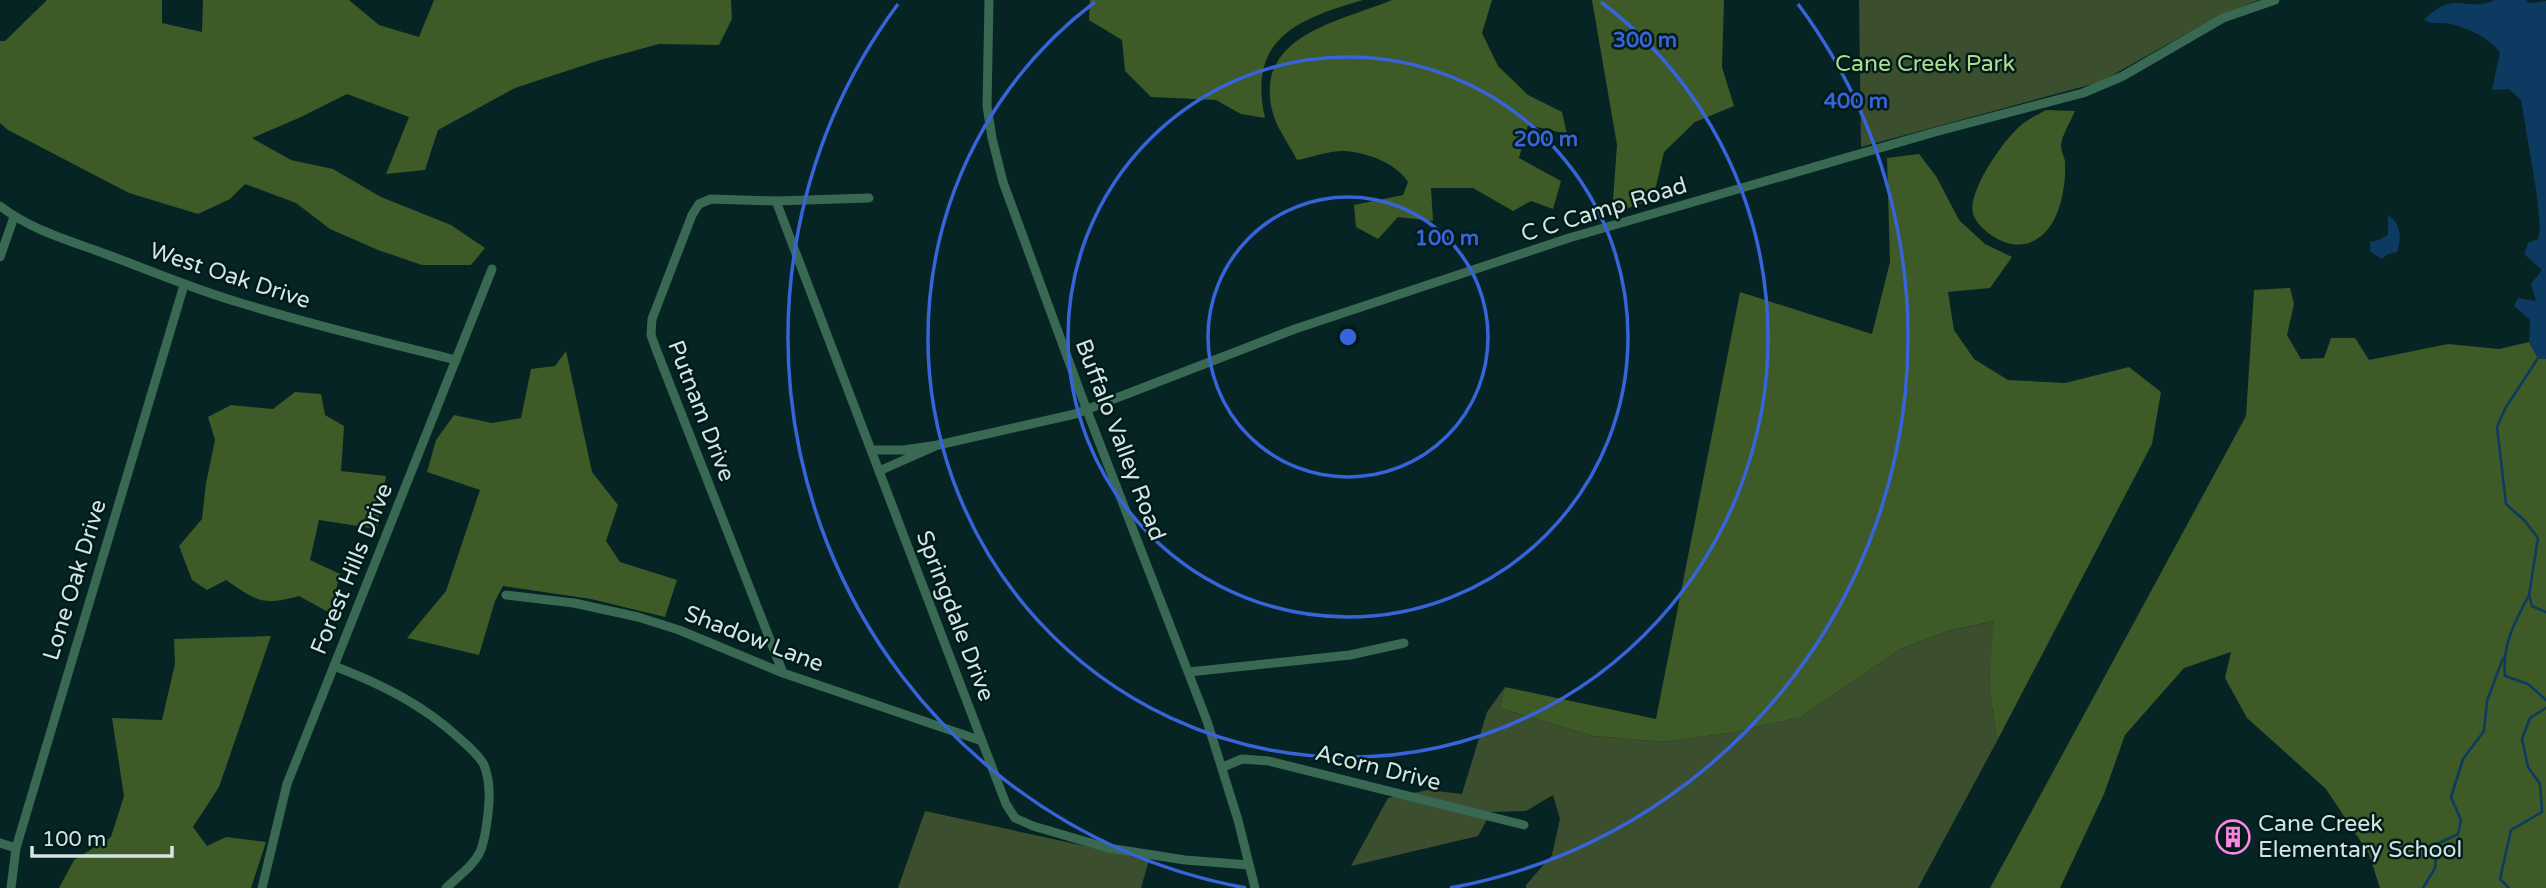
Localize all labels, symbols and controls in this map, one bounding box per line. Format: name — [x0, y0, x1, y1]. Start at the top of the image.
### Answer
text: 300 m — [1613, 28, 1677, 53]
park label: Cane Creek Park — [1835, 50, 2015, 78]
text: 400 m — [1824, 89, 1888, 114]
text: 200 m — [1514, 127, 1578, 152]
street label: C C Camp Road — [1518, 171, 1690, 249]
text: 100 m — [1415, 226, 1479, 251]
street label: West Oak Drive — [146, 237, 314, 315]
centre of rings — [1336, 325, 1360, 349]
street label: Buffalo Valley Road — [1069, 335, 1171, 545]
street label: Putnam Drive — [661, 337, 741, 485]
street label: Forest Hills Drive — [305, 479, 399, 659]
street label: Lone Oak Drive — [37, 496, 113, 664]
street label: Springdale Drive — [910, 527, 1000, 705]
street label: Shadow Lane — [681, 600, 827, 678]
street label: Acorn Drive — [1312, 739, 1444, 797]
place label: Cane Creek Elementary School — [2258, 810, 2462, 864]
scale bar — [32, 814, 172, 858]
building icon: Cane Creek Elementary School — [2214, 818, 2252, 856]
text: 100 m — [42, 827, 106, 852]

